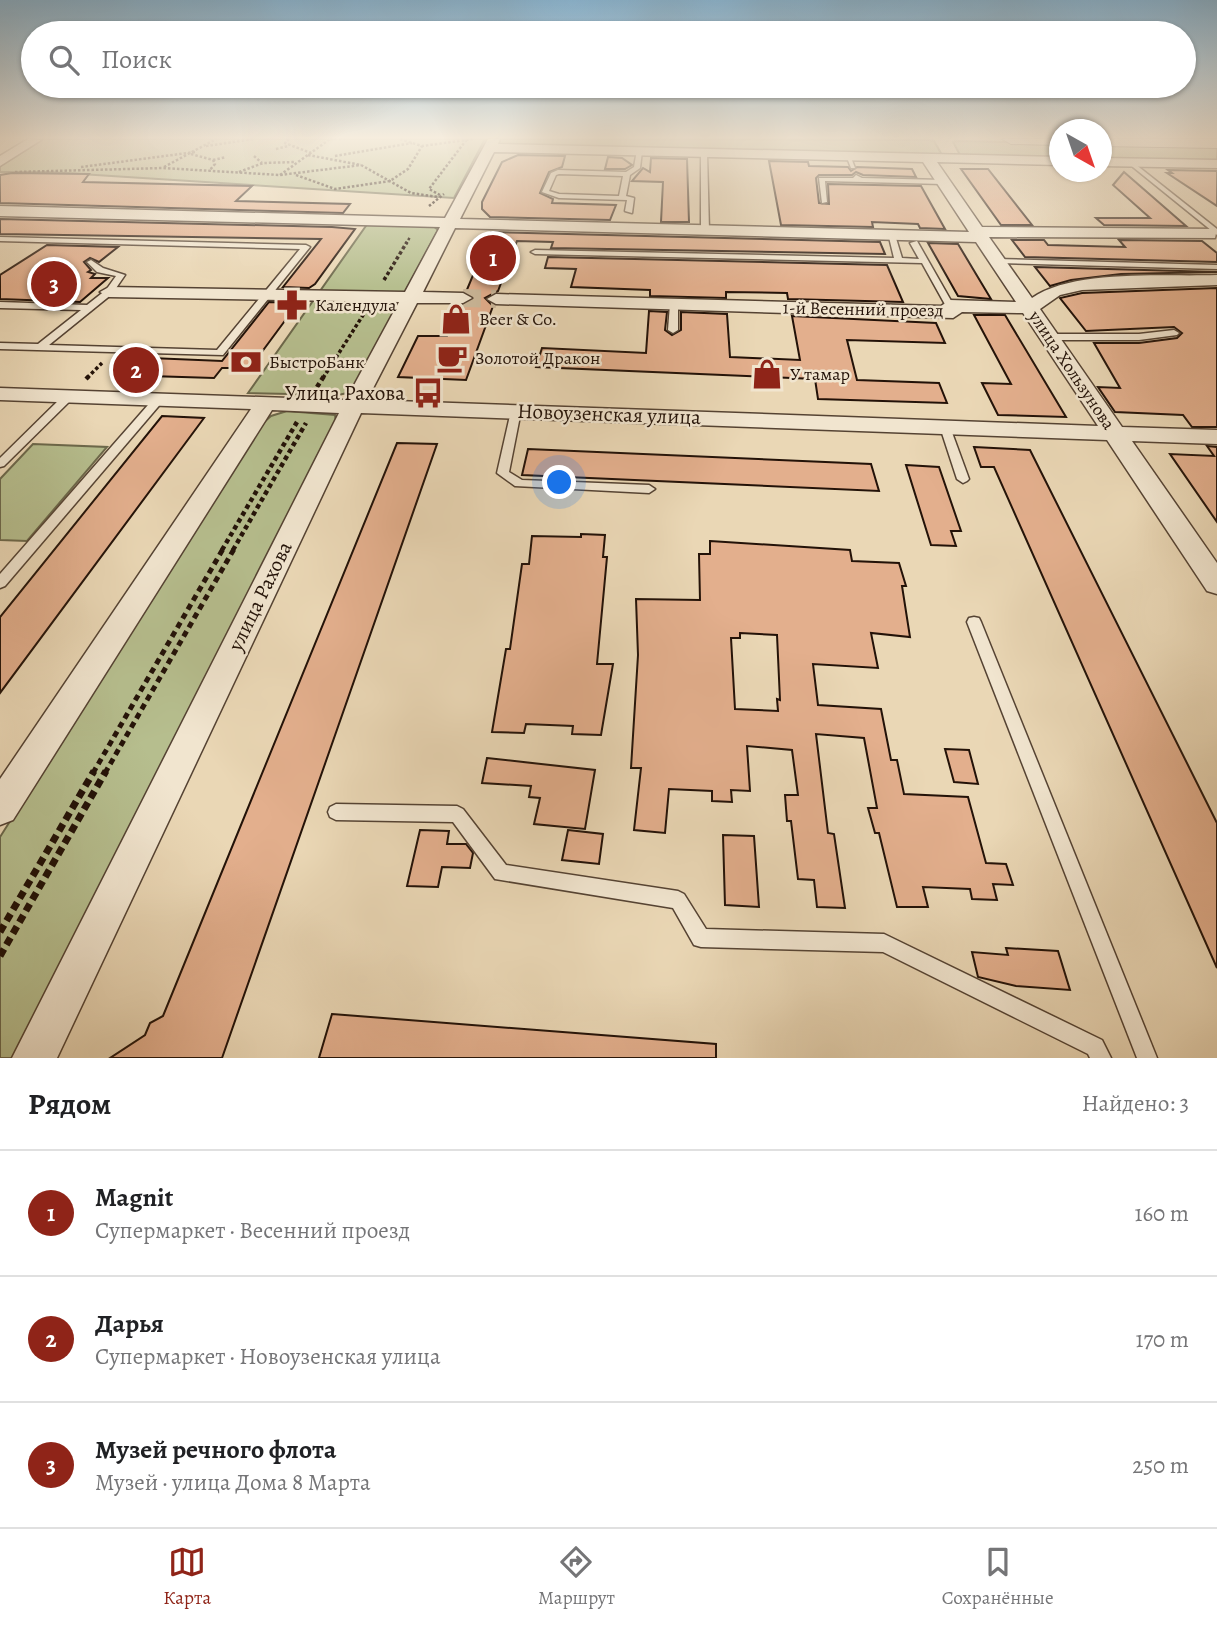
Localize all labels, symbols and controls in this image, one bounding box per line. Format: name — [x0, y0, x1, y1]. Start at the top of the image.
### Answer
search box — [21, 21, 1196, 98]
icon: search — [45, 41, 83, 79]
text: Поиск — [101, 42, 172, 77]
north arrow — [1049, 119, 1112, 182]
pin: 1 — [470, 232, 516, 284]
pin: 3 — [31, 258, 77, 310]
pharmacy icon: Календула — [275, 288, 309, 322]
place label: Календула — [315, 293, 397, 317]
street label: 1-й Весенний проезд — [782, 296, 944, 322]
shop icon: Beer & Co. — [439, 302, 473, 336]
street label: улица Хользунова — [1023, 305, 1121, 435]
place label: Beer & Co. — [479, 307, 557, 331]
cafe icon: Золотой Дракон — [435, 341, 469, 375]
pin: 2 — [113, 344, 159, 396]
bank icon: БыстроБанк — [229, 345, 263, 379]
place label: Золотой Дракон — [475, 346, 601, 370]
place label: БыстроБанк — [269, 350, 365, 374]
shop icon: У тамар — [750, 357, 784, 391]
place label: У тамар — [790, 362, 850, 386]
bus stop icon: Улица Рахова — [411, 376, 445, 410]
place label: Улица Рахова — [285, 379, 405, 407]
street label: Новоузенская улица — [517, 397, 702, 431]
your location — [542, 465, 576, 499]
street label: улица Рахова — [221, 536, 299, 656]
text: Рядом — [28, 1084, 111, 1124]
text: Найдено: 3 — [1082, 1088, 1189, 1119]
text: Magnit — [95, 1180, 173, 1215]
text: 1 — [47, 1198, 55, 1229]
text: 160 m — [1135, 1198, 1189, 1229]
text: Супермаркет · Весенний проезд — [95, 1215, 410, 1246]
text: Дарья — [95, 1306, 164, 1341]
text: 2 — [45, 1324, 57, 1355]
text: 170 m — [1136, 1324, 1189, 1355]
text: Супермаркет · Новоузенская улица — [95, 1341, 440, 1372]
text: Музей речного флота — [95, 1432, 336, 1467]
text: 3 — [46, 1450, 56, 1481]
text: 250 m — [1132, 1450, 1189, 1481]
text: Музей · улица Дома 8 Марта — [95, 1467, 371, 1498]
tab: Карта — [163, 1543, 211, 1611]
tab: Маршрут — [538, 1543, 615, 1611]
tab: Сохранённые — [942, 1543, 1054, 1611]

